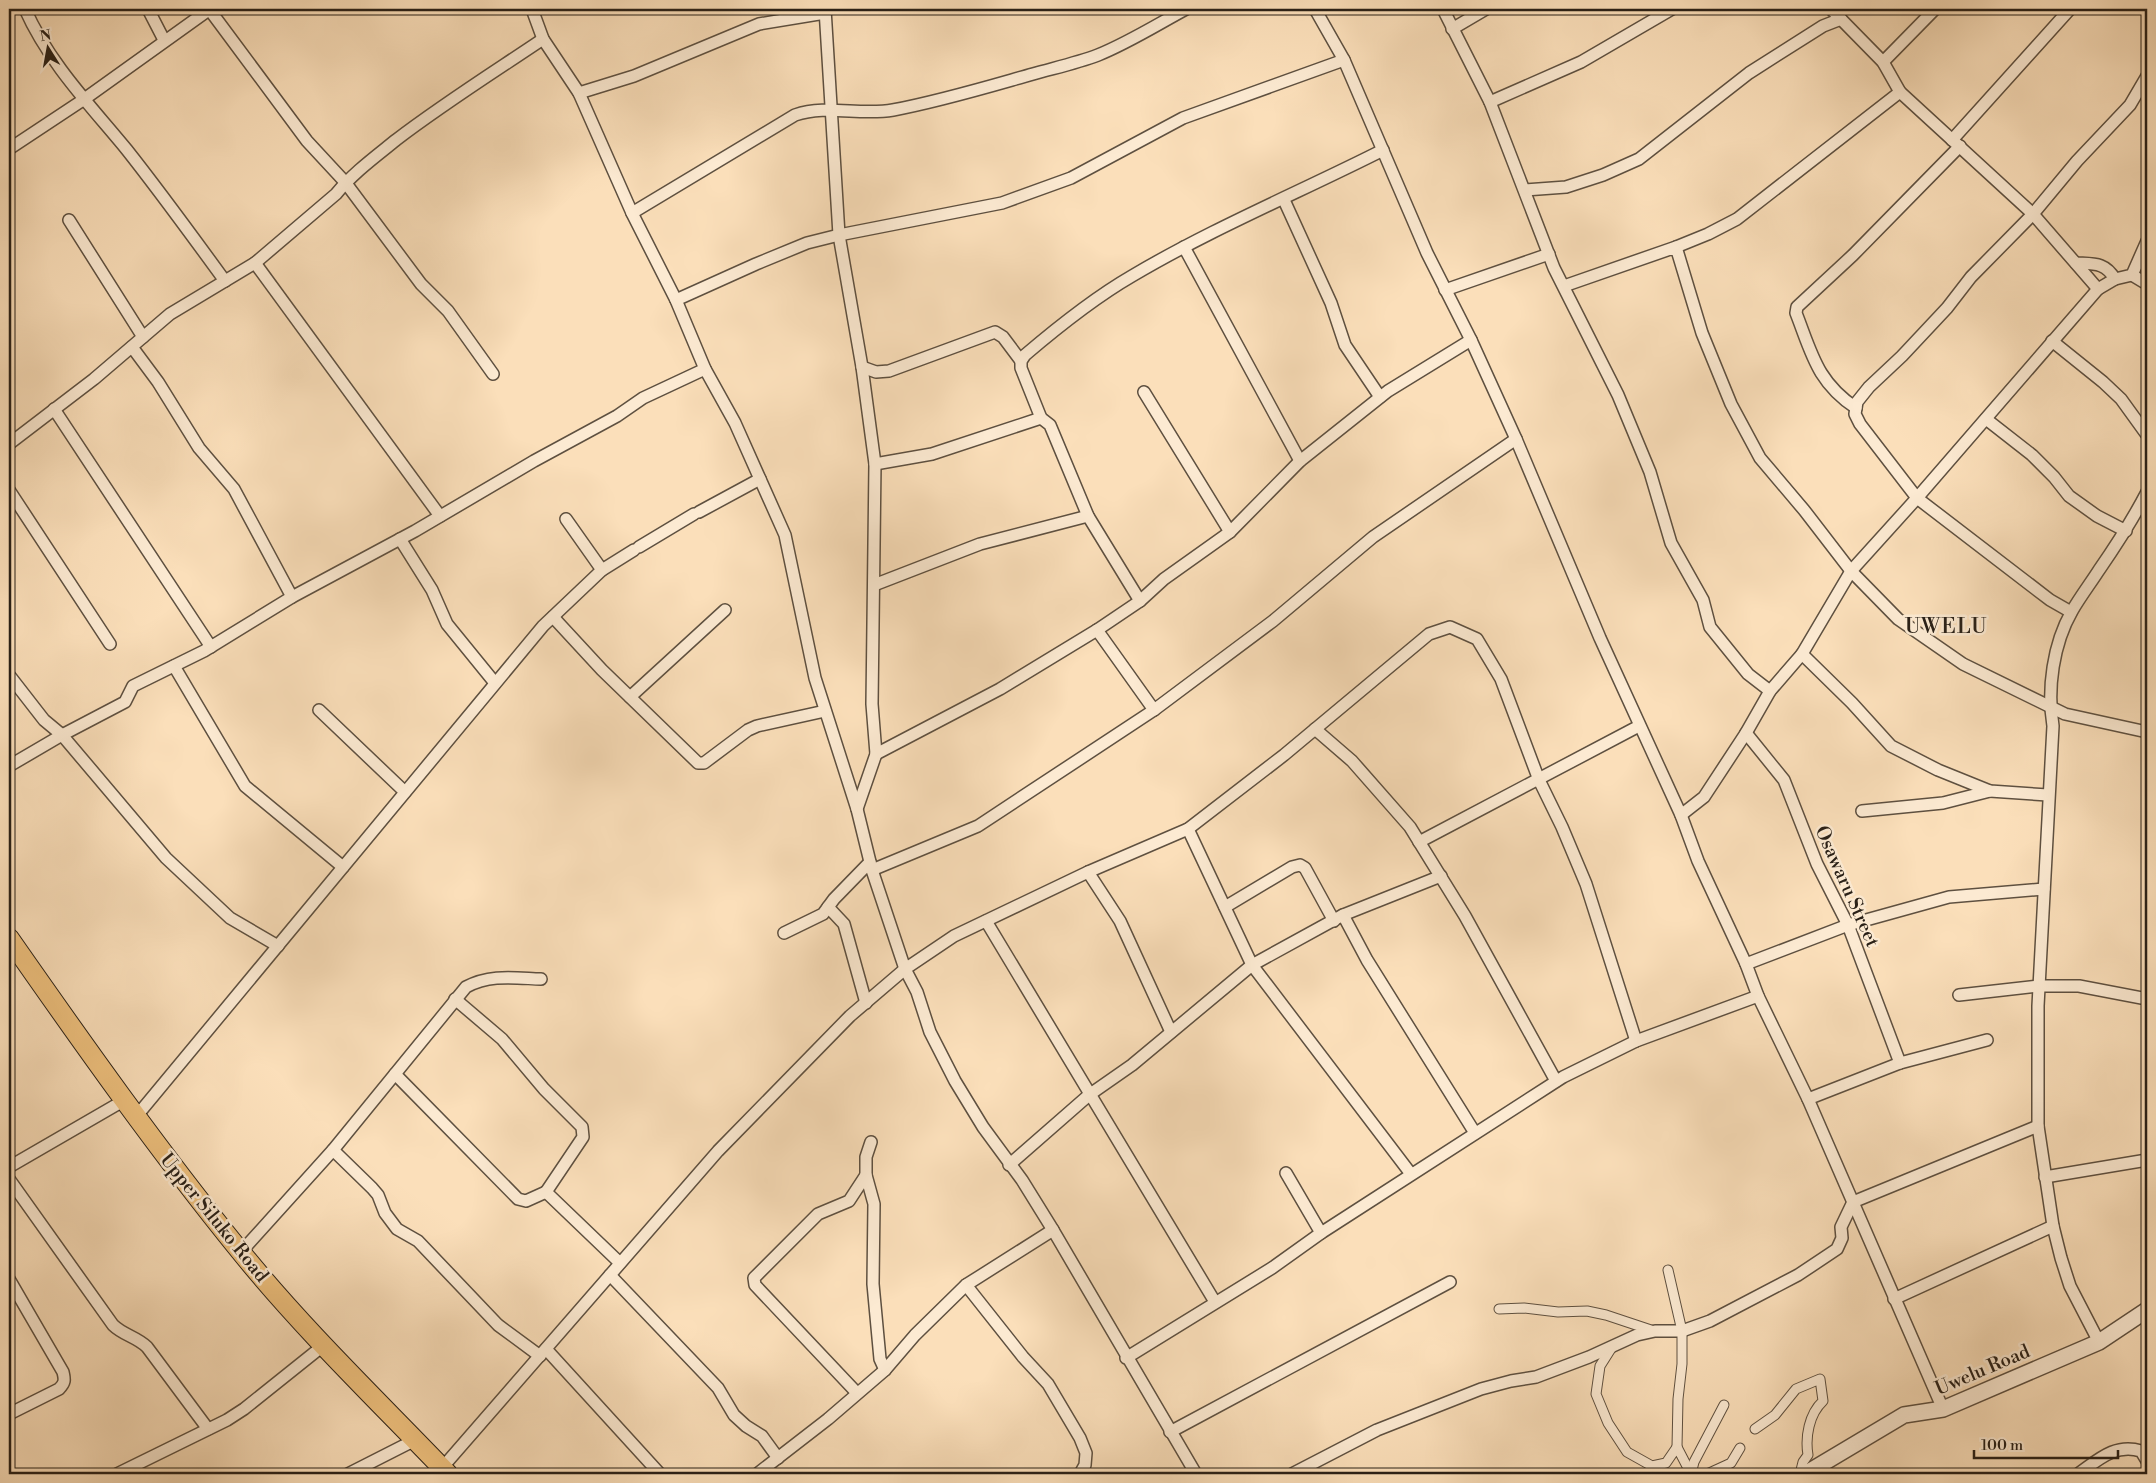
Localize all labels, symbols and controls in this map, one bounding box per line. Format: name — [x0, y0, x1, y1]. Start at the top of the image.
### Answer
north arrow — [22, 22, 72, 72]
text: N — [39, 26, 53, 46]
district label: UWELU — [1905, 614, 1987, 640]
street label: Osawaru Street — [1810, 822, 1885, 951]
street label: Upper Siluko Road — [155, 1148, 274, 1287]
street label: Uwelu Road — [1931, 1339, 2034, 1401]
scale bar — [1974, 1428, 2117, 1460]
text: 100 m — [1981, 1436, 2023, 1455]

